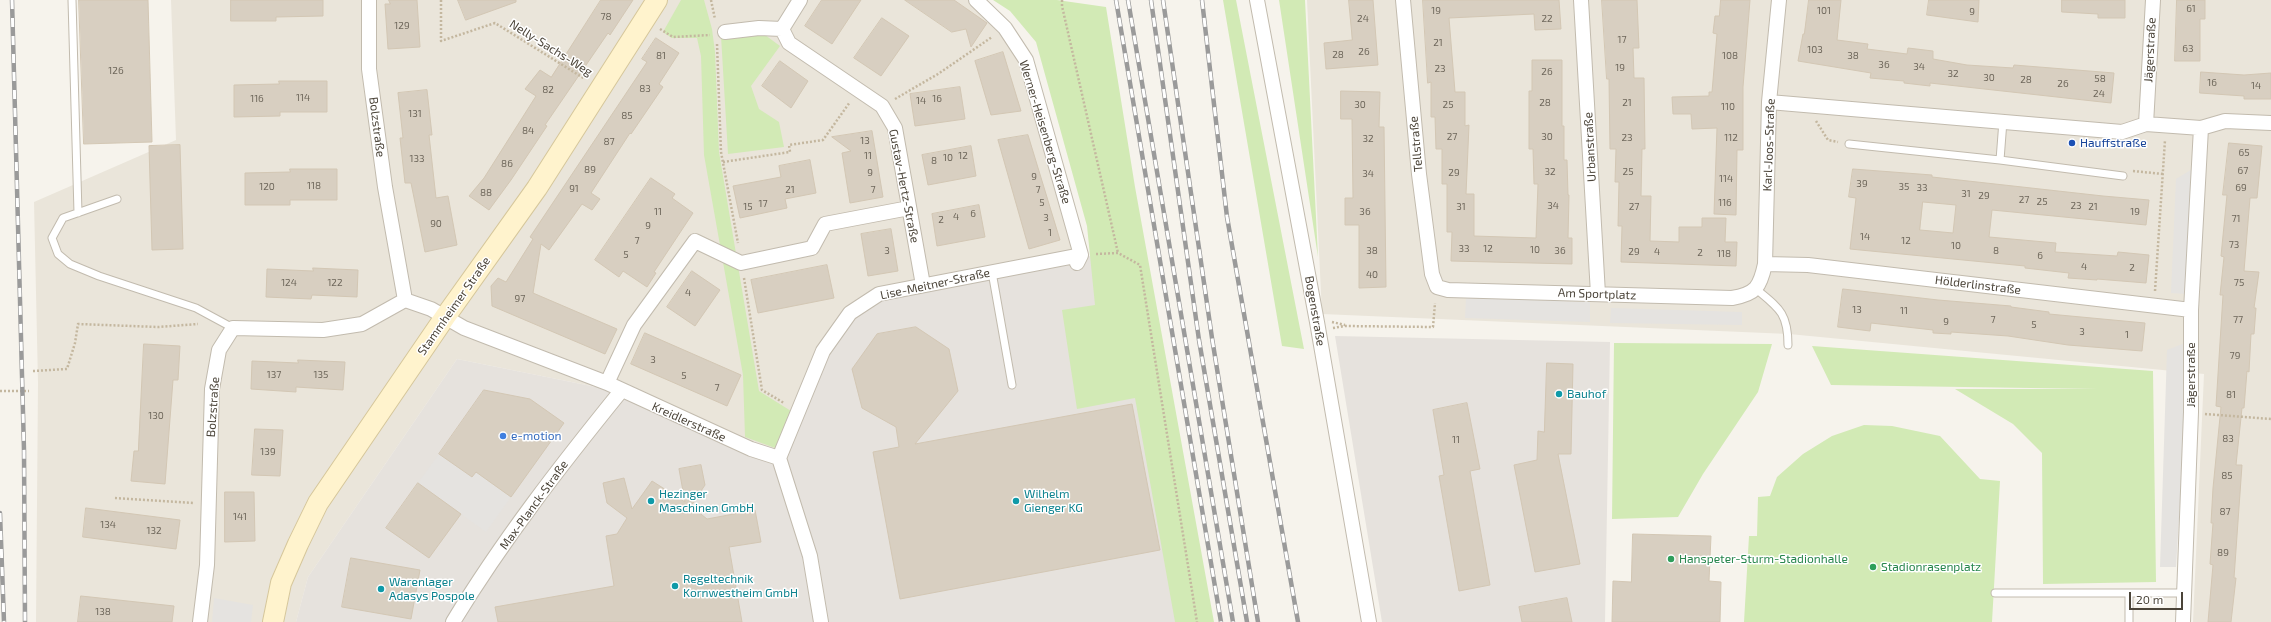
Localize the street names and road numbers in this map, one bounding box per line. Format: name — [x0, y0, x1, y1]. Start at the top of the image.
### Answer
street label: Nelly-Sachs-Weg — [507, 17, 595, 79]
street label: Jägerstraße — [2141, 17, 2159, 83]
street label: Werner-Heisenberg-Straße — [1016, 58, 1074, 206]
street label: Bolzstraße — [366, 96, 388, 158]
street label: Karl-Joos-Straße — [1760, 98, 1778, 192]
street label: Urbanstraße — [1581, 112, 1599, 182]
street label: Tellstraße — [1406, 116, 1426, 172]
street label: Gustav-Hertz-Straße — [886, 128, 922, 244]
street label: Stammheimer Straße — [415, 254, 493, 358]
street label: Lise-Meitner-Straße — [879, 265, 991, 303]
street label: Hölderlinstraße — [1934, 273, 2022, 297]
street label: Bogenstraße — [1302, 275, 1328, 347]
street label: Am Sportplatz — [1558, 285, 1636, 303]
street label: Jägerstraße — [2184, 342, 2198, 408]
street label: Bolzstraße — [204, 376, 222, 438]
street label: Kreidlerstraße — [650, 399, 728, 445]
street label: Max-Planck-Straße — [497, 458, 571, 552]

